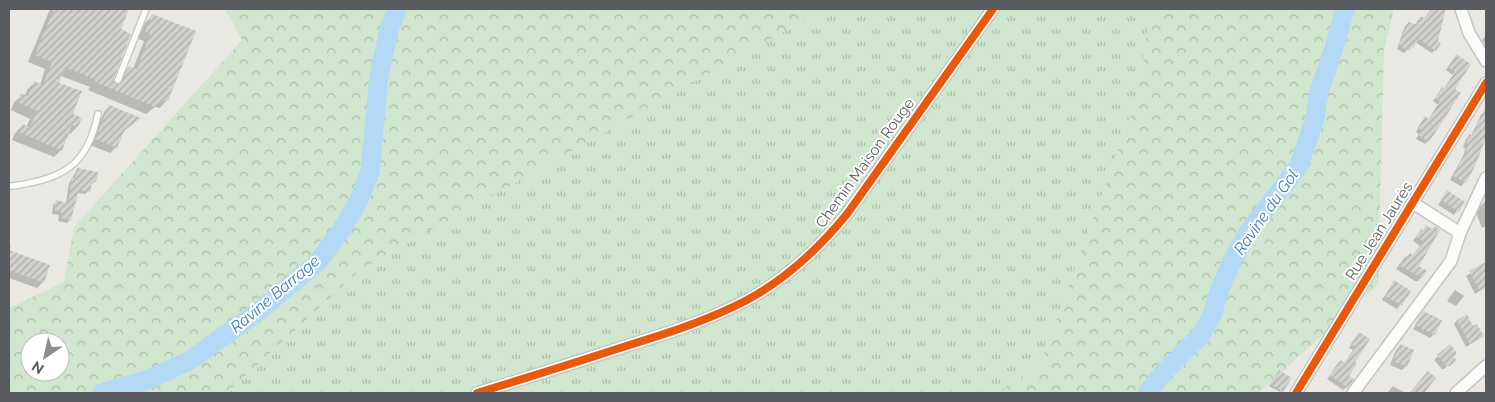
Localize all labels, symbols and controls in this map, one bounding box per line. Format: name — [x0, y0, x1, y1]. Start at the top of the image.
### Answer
street label: Chemin Maison Rouge — [812, 94, 918, 231]
water label: Ravine du Gol — [1230, 166, 1302, 258]
street label: Rue Jean Jaurès — [1342, 179, 1416, 283]
water label: Ravine Barrage — [227, 251, 324, 337]
north arrow — [20, 332, 70, 382]
text: N — [29, 358, 47, 377]

